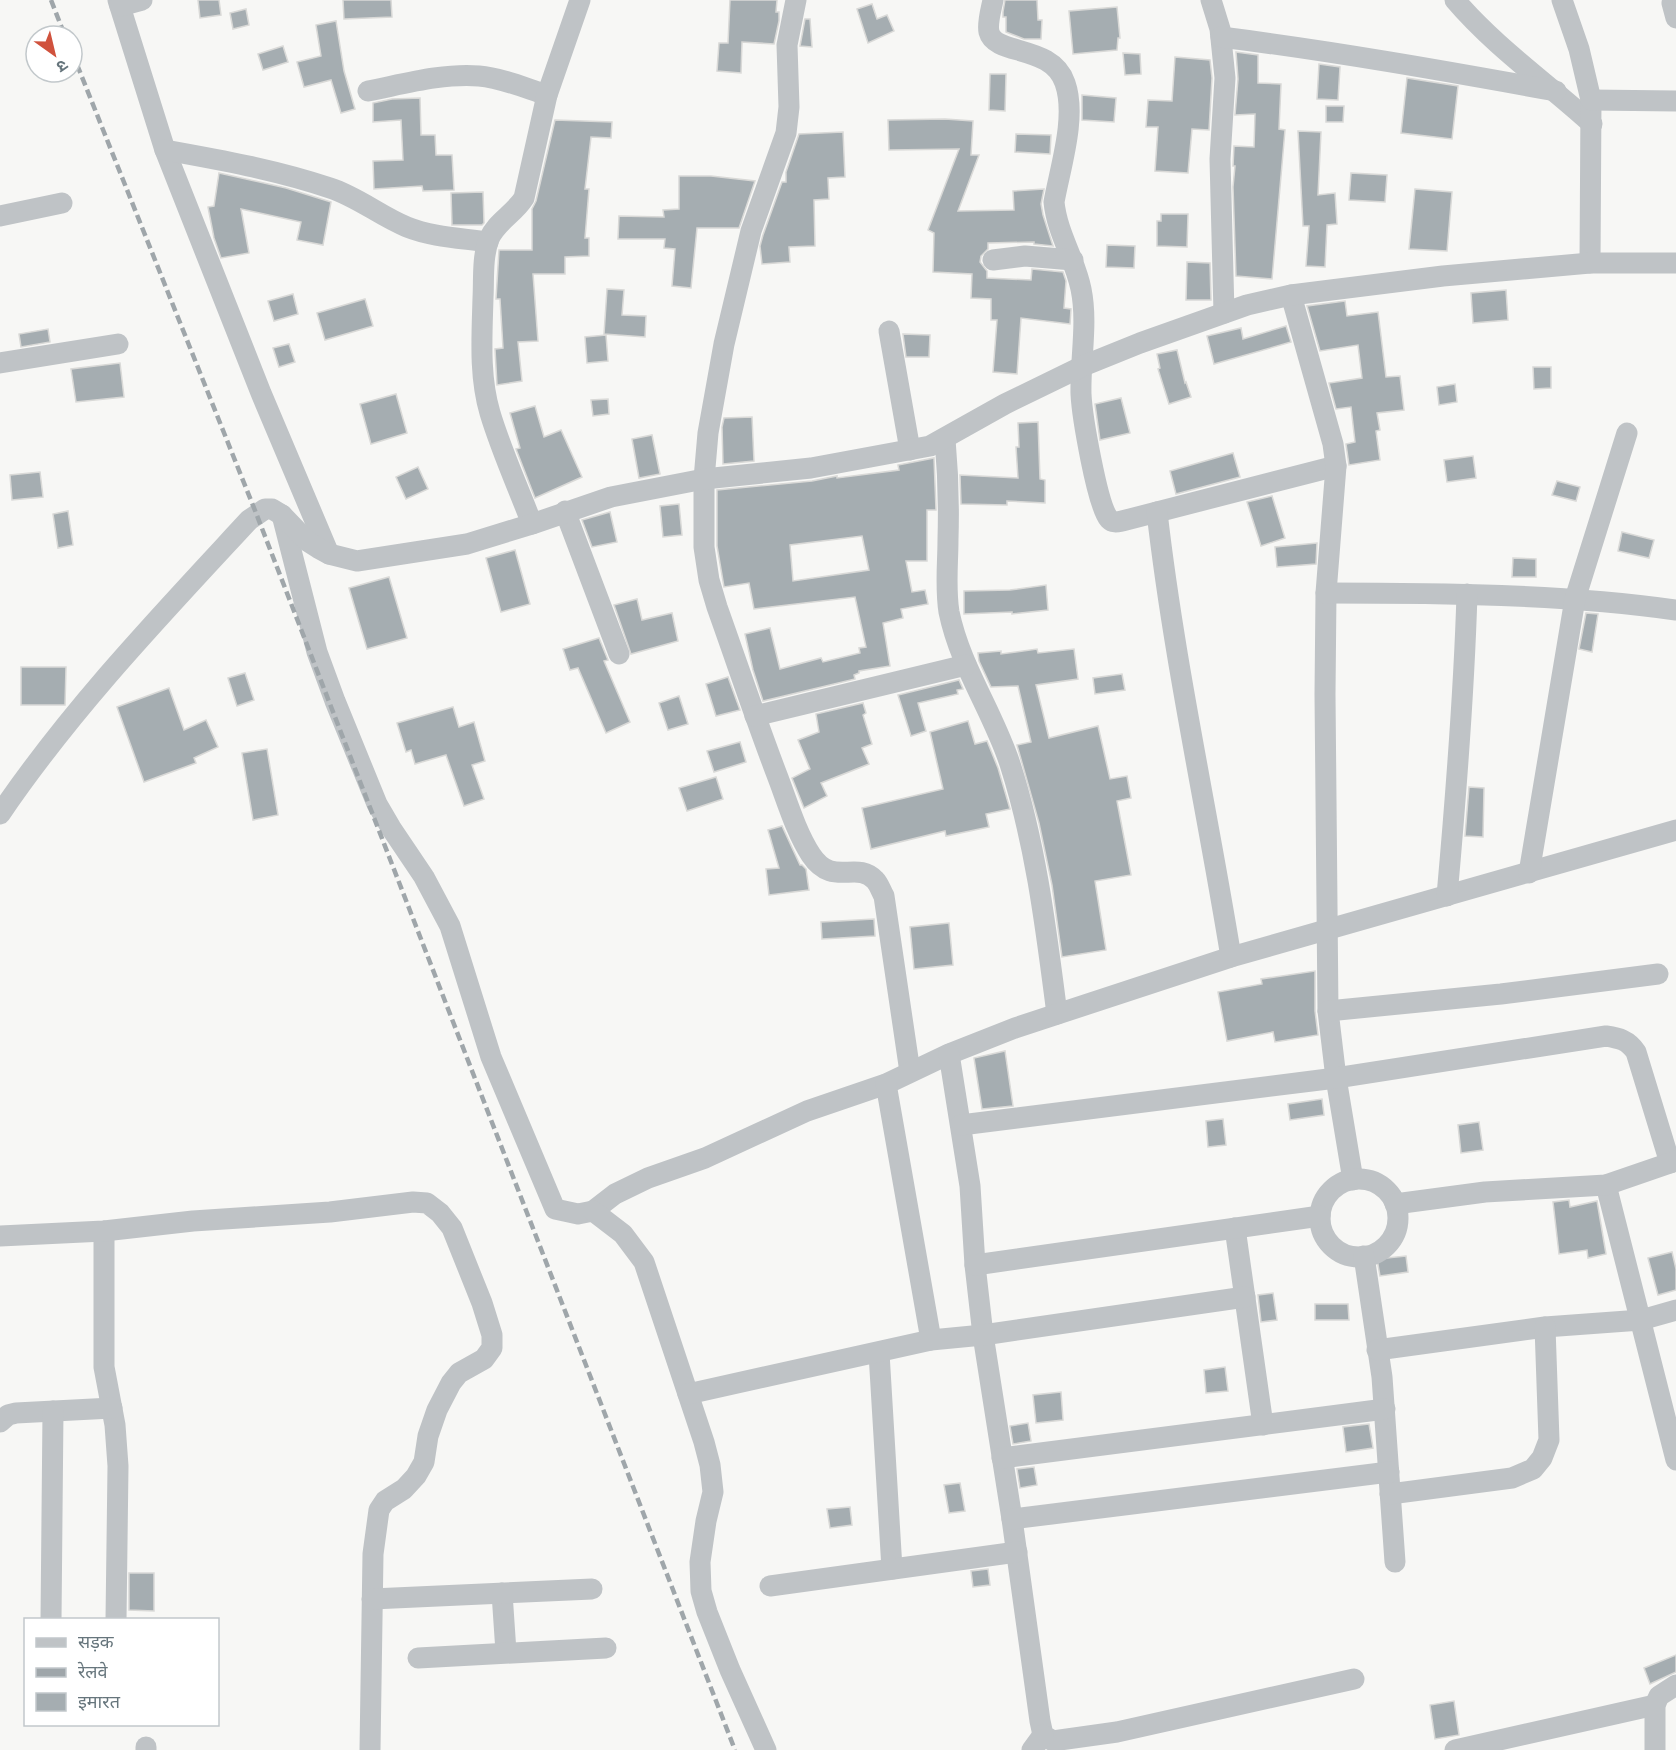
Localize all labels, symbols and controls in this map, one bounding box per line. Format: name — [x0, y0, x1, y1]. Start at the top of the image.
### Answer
north arrow — [24, 24, 84, 84]
text: उ — [52, 55, 72, 78]
legend — [24, 1618, 219, 1726]
text: सड़क — [78, 1630, 115, 1653]
text: रेलवे — [77, 1660, 109, 1683]
text: इमारत — [78, 1690, 121, 1713]

